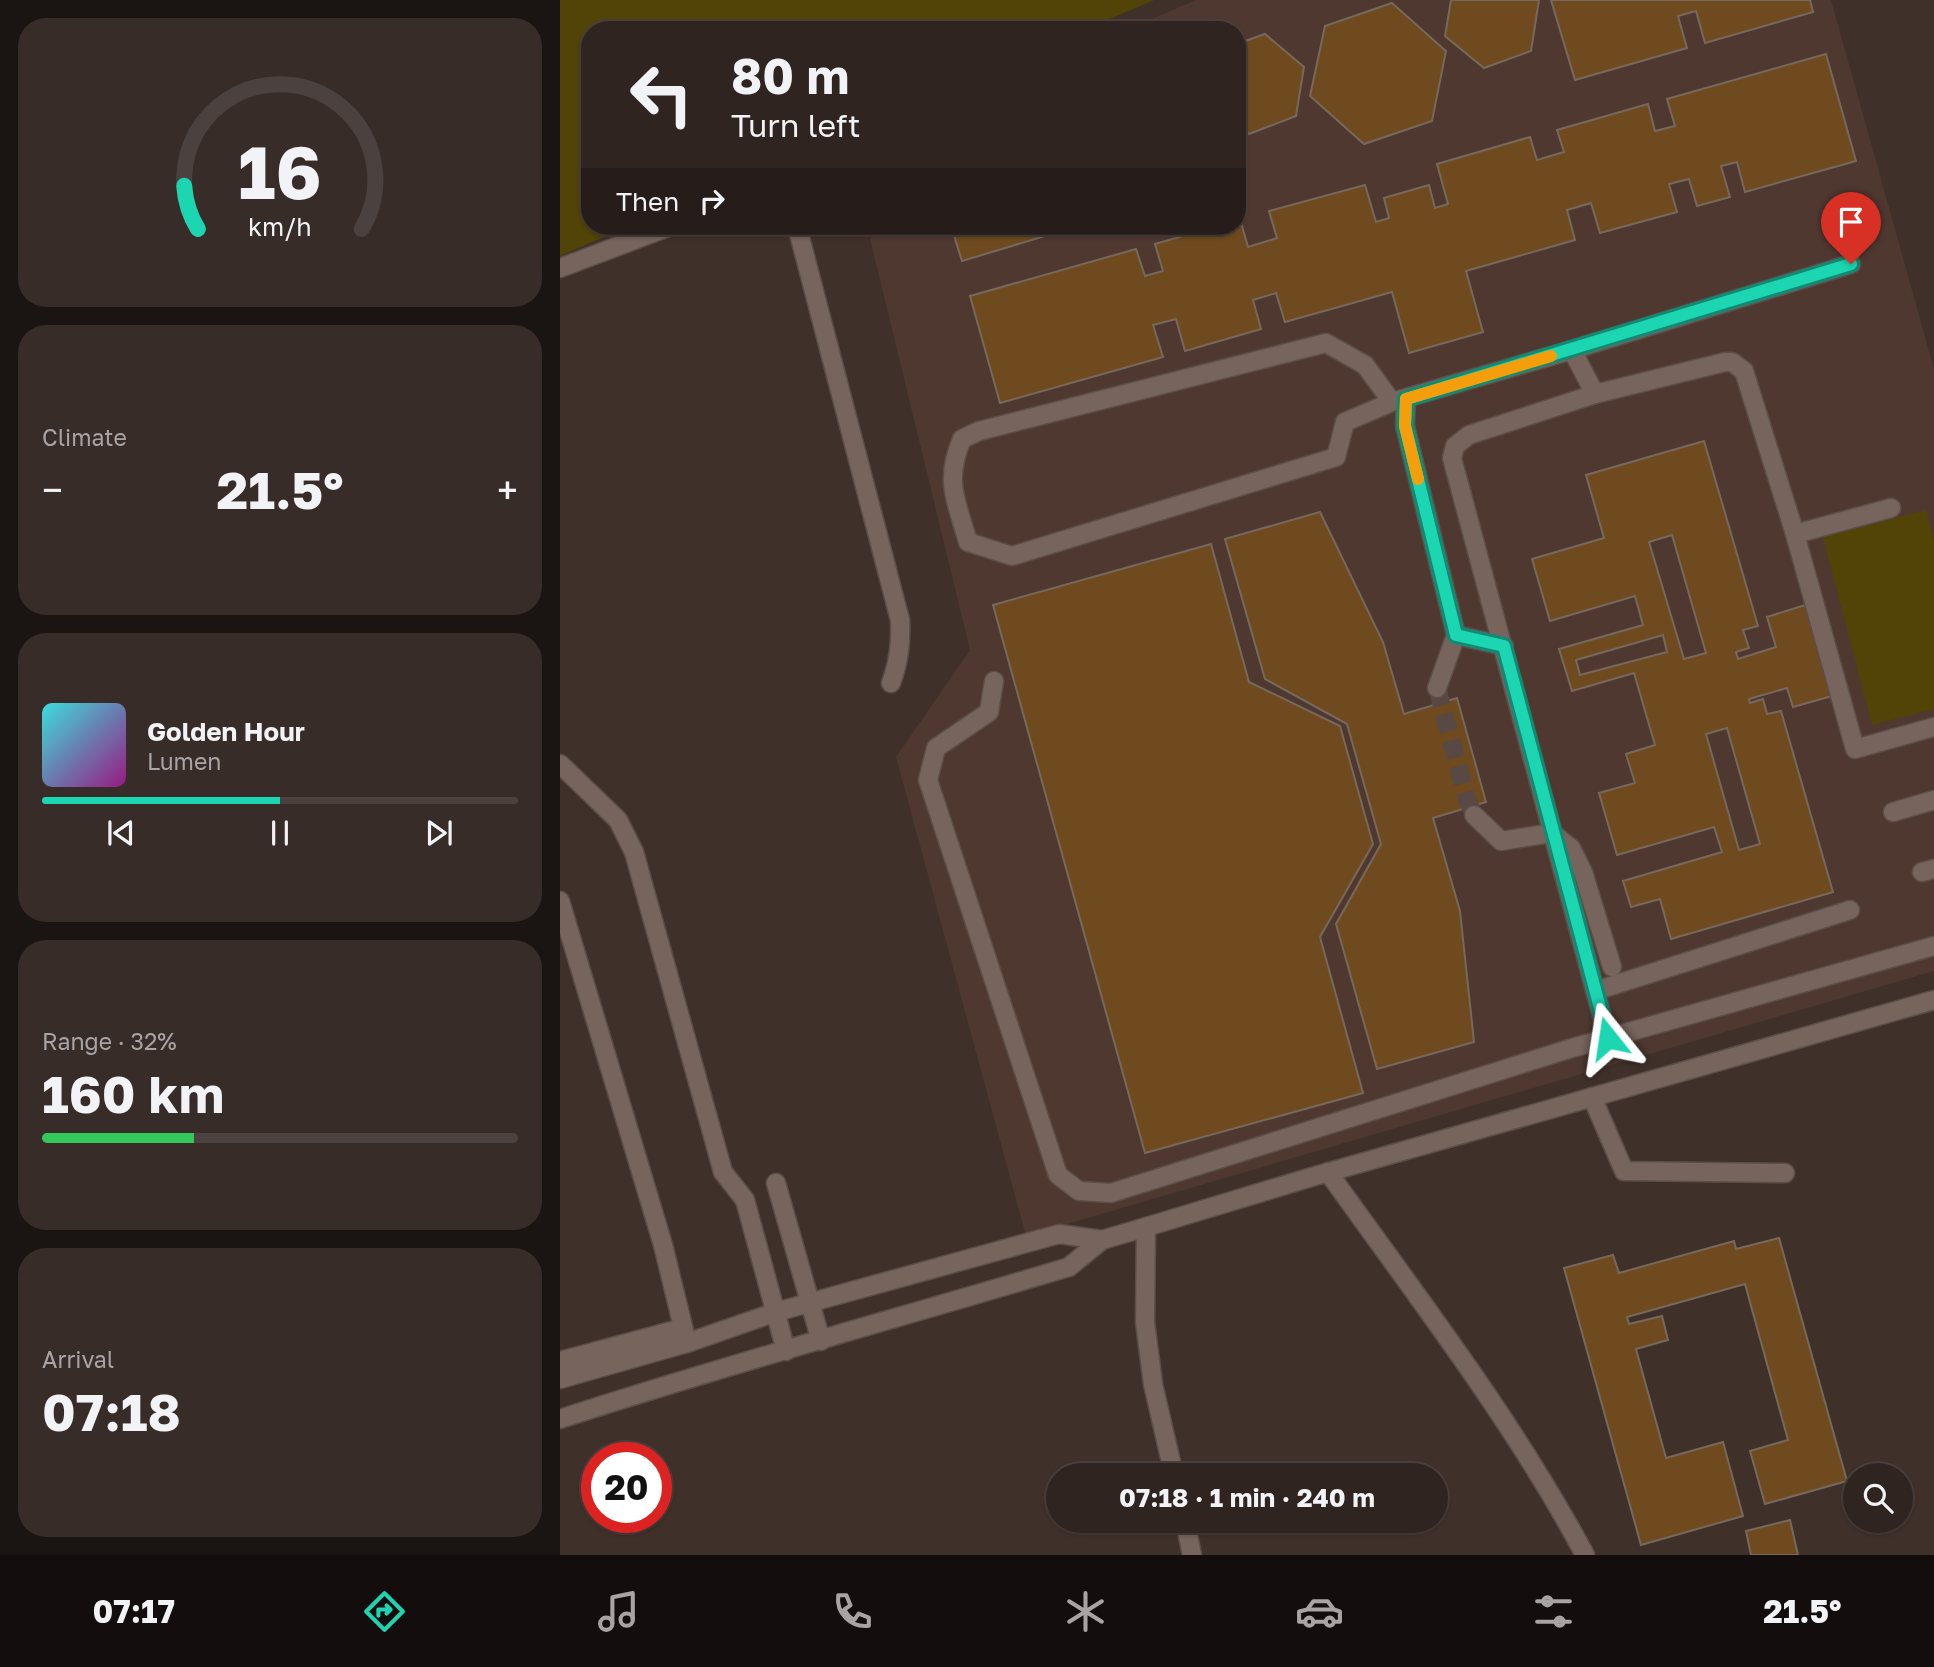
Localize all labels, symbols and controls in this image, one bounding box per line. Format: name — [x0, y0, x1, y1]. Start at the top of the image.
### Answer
text: 80 m — [731, 46, 849, 105]
icon: left — [616, 49, 707, 140]
text: Turn left — [731, 106, 860, 144]
text: 16 — [238, 128, 322, 215]
icon: right — [693, 182, 731, 220]
text: Then — [616, 186, 679, 217]
pin — [1821, 192, 1881, 264]
icon: arrive — [1832, 203, 1870, 241]
text: km/h — [248, 211, 312, 242]
text: Climate — [42, 423, 127, 451]
text: 21.5° — [216, 458, 344, 520]
text: − — [42, 467, 63, 512]
text: + — [497, 467, 518, 512]
text: Golden Hour — [147, 716, 305, 747]
text: Lumen — [147, 747, 221, 775]
icon: previous — [102, 814, 140, 852]
icon: pause — [261, 814, 299, 852]
icon: next — [420, 814, 458, 852]
position arrow — [1571, 1001, 1645, 1075]
text: Range · 32% — [42, 1027, 177, 1055]
text: 160 km — [42, 1062, 224, 1124]
text: Arrival — [42, 1345, 114, 1373]
text: 07:18 — [42, 1380, 181, 1442]
speed limit sign: 20 — [581, 1442, 672, 1533]
map controls — [1843, 1463, 1913, 1533]
button: search — [1843, 1463, 1913, 1533]
text: 07:18 · 1 min · 240 m — [1119, 1482, 1375, 1513]
icon: directions — [360, 1587, 409, 1636]
icon: music — [594, 1587, 643, 1636]
icon: phone — [828, 1587, 877, 1636]
icon: climate — [1061, 1587, 1110, 1636]
icon: car — [1295, 1587, 1344, 1636]
icon: filters — [1529, 1587, 1578, 1636]
text: 07:17 — [92, 1592, 175, 1630]
text: 21.5° — [1763, 1592, 1841, 1630]

